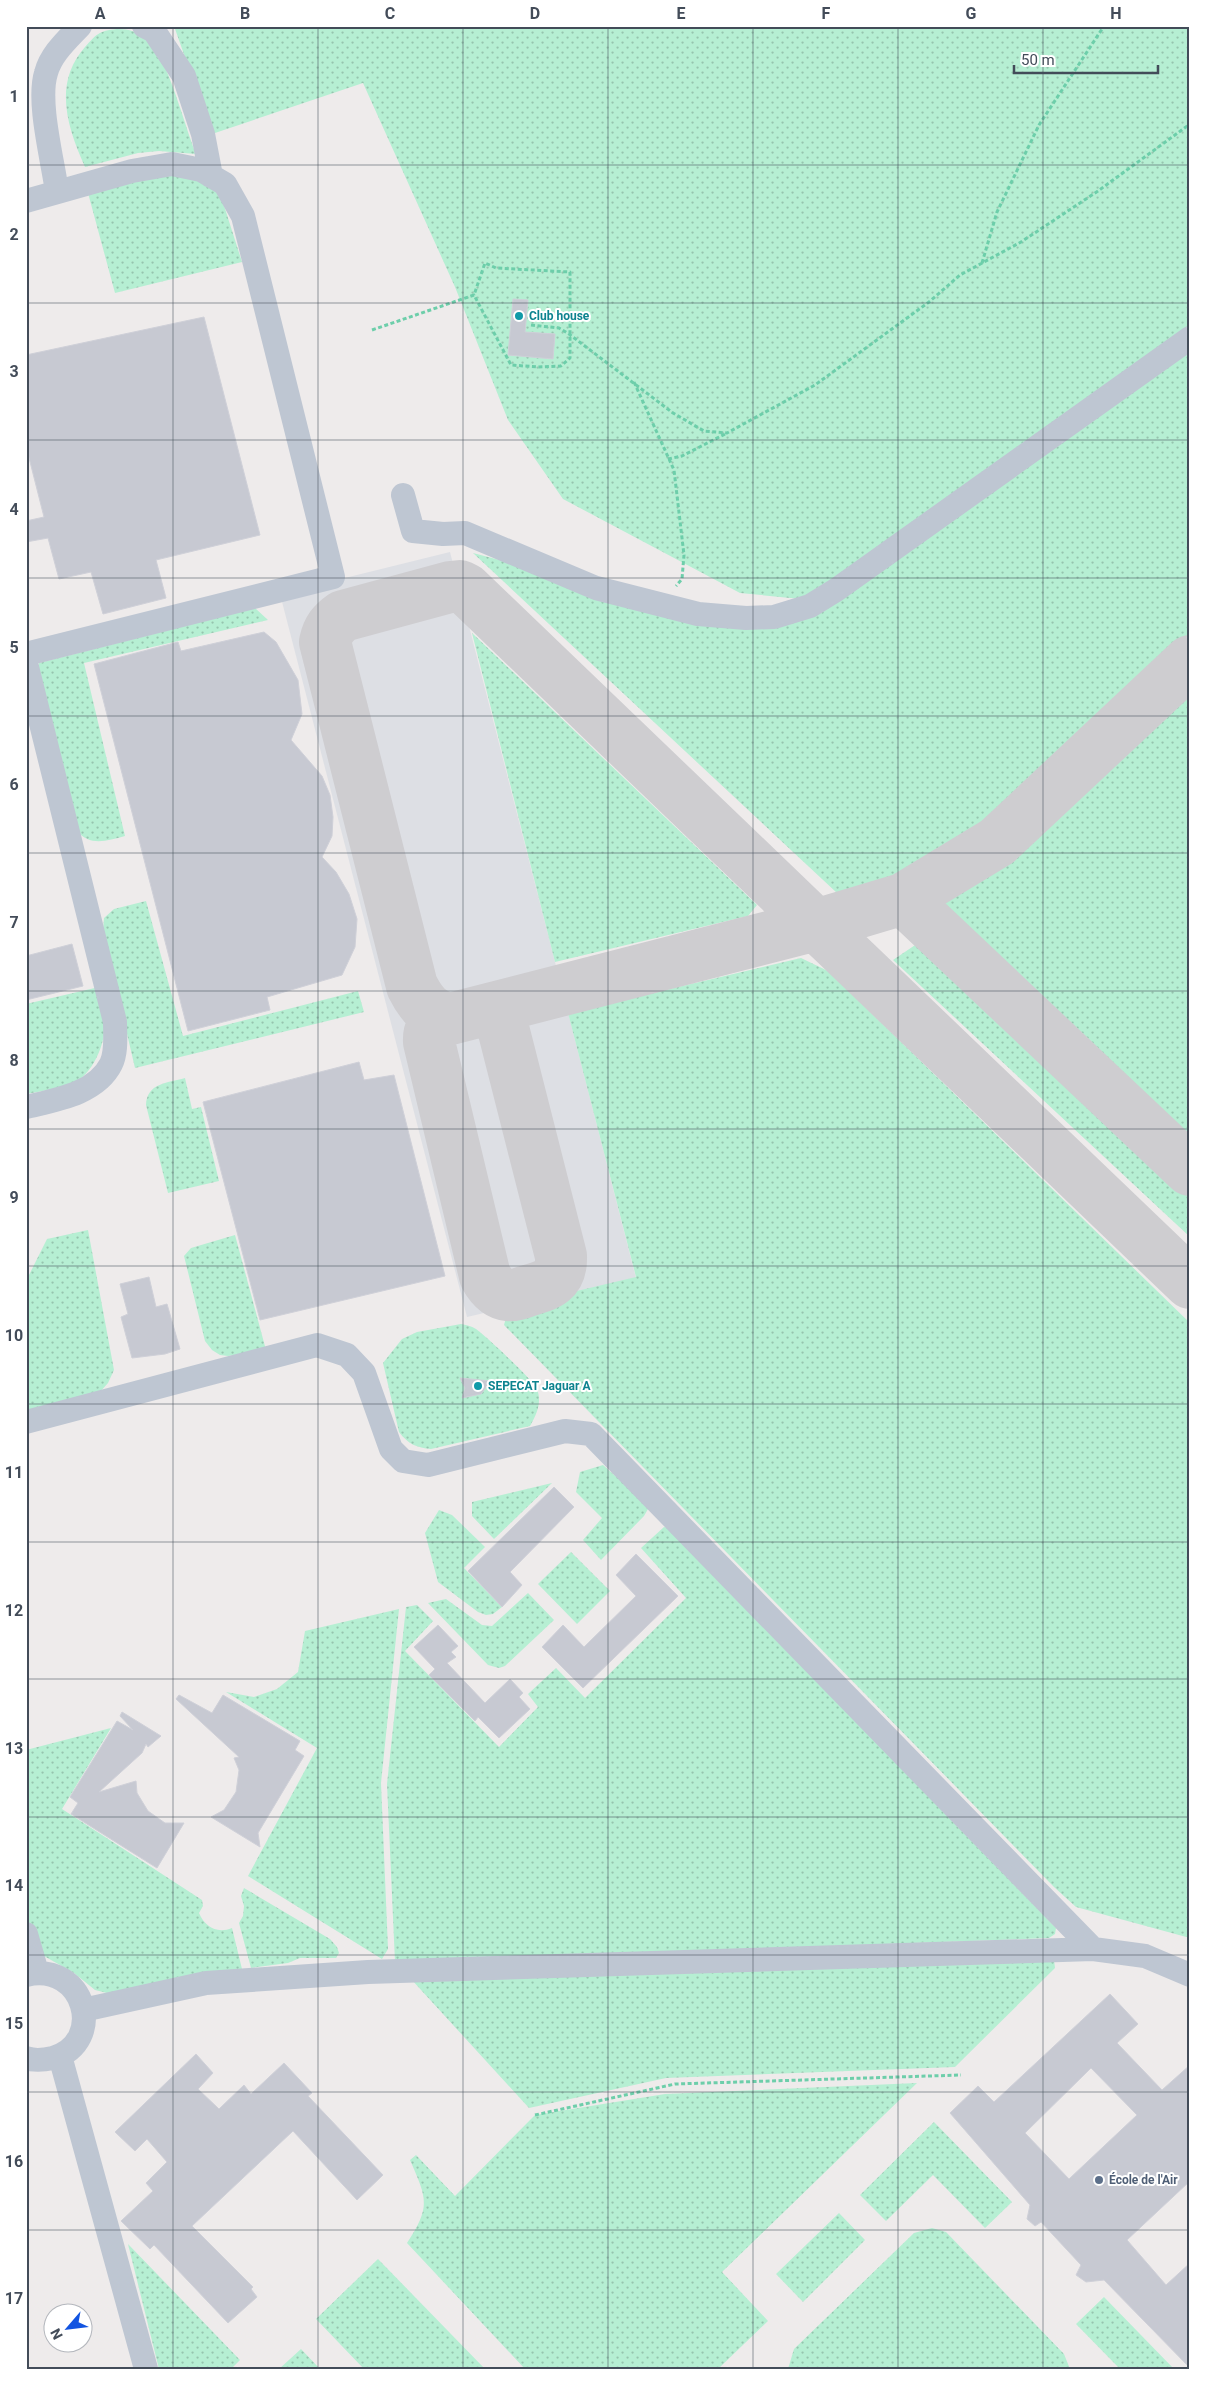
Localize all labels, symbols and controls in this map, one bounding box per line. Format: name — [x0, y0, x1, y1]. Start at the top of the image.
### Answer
text: A — [95, 4, 106, 23]
text: B — [240, 4, 250, 23]
text: C — [385, 4, 395, 23]
text: D — [530, 4, 540, 23]
text: E — [677, 4, 686, 23]
text: F — [822, 4, 831, 23]
text: G — [966, 4, 977, 23]
text: H — [1110, 4, 1122, 23]
scale bar — [1014, 42, 1157, 74]
text: 50 m — [1021, 51, 1055, 69]
text: 1 — [9, 87, 19, 106]
text: 2 — [9, 225, 19, 244]
place label: Club house — [529, 309, 590, 323]
marker: Club house — [513, 310, 525, 322]
text: 3 — [9, 362, 19, 381]
text: 4 — [9, 500, 19, 519]
text: 5 — [9, 638, 19, 657]
text: 6 — [9, 775, 19, 794]
text: 7 — [9, 913, 19, 932]
text: 8 — [9, 1051, 19, 1070]
text: 9 — [9, 1188, 19, 1207]
text: 10 — [5, 1326, 23, 1345]
place label: SEPECAT Jaguar A — [488, 1379, 591, 1393]
marker: SEPECAT Jaguar A — [472, 1380, 484, 1392]
text: 11 — [5, 1463, 23, 1482]
text: 12 — [5, 1601, 23, 1620]
text: 13 — [5, 1739, 23, 1758]
text: 14 — [5, 1876, 23, 1895]
text: 15 — [5, 2014, 23, 2033]
text: 16 — [5, 2152, 23, 2171]
place label: École de l'Air — [1109, 2172, 1178, 2187]
marker: École de l'Air — [1093, 2174, 1105, 2186]
text: 17 — [5, 2289, 23, 2308]
north arrow — [42, 2302, 92, 2352]
text: N — [47, 2326, 66, 2342]

